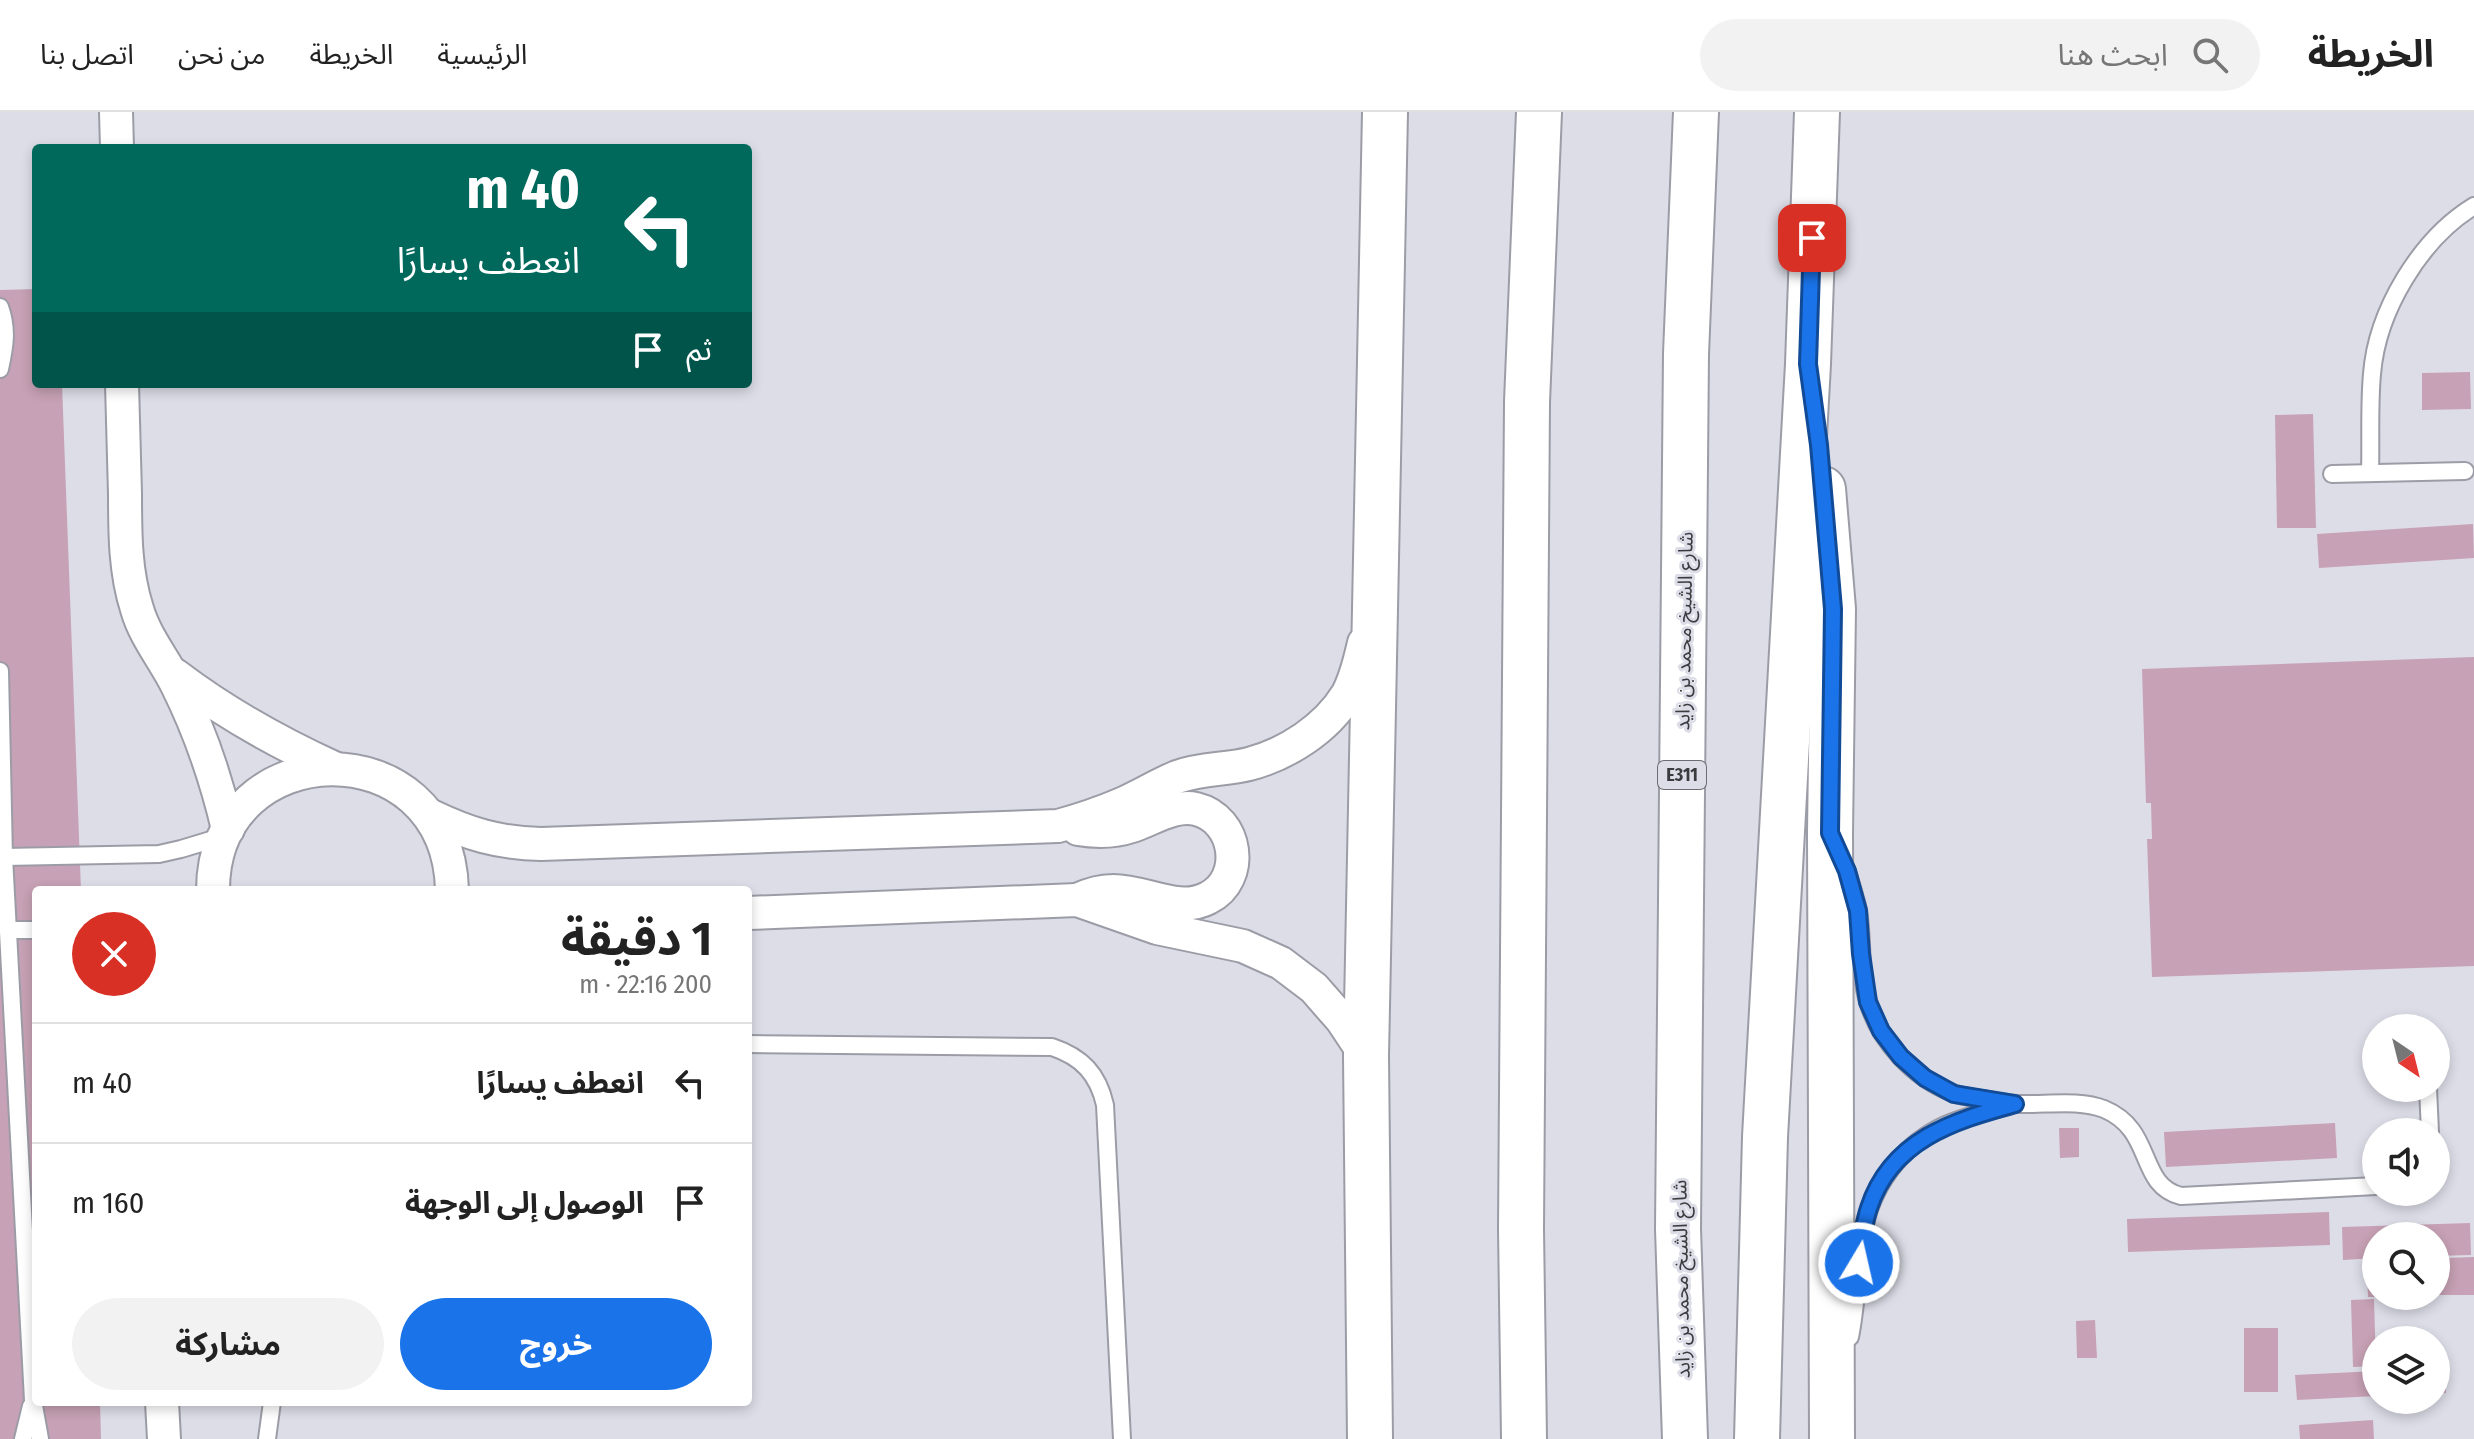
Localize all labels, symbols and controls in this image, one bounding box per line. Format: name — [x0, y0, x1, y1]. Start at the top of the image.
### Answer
search box — [1700, 19, 2260, 91]
text: الخريطة — [2308, 31, 2434, 77]
icon: search — [2188, 33, 2232, 77]
text: ابحث هنا — [2057, 37, 2168, 73]
text: اتصل بنا — [40, 38, 134, 71]
text: من نحن — [178, 38, 265, 71]
text: الخريطة — [309, 38, 393, 71]
text: الرئيسية — [437, 38, 527, 71]
text: 40 m — [466, 156, 580, 223]
icon: left — [608, 176, 712, 280]
pin — [1778, 204, 1846, 272]
icon: arrive — [1790, 216, 1834, 260]
text: انعطف يسارًا — [397, 239, 580, 283]
icon: arrive — [626, 328, 670, 372]
text: ثم — [686, 332, 712, 368]
street label: شارع الشيخ محمد بن زايد — [1670, 531, 1701, 731]
road number: E311 — [1658, 761, 1706, 789]
text: 1 دقيقة — [561, 910, 712, 968]
button: close — [72, 912, 156, 996]
text: 200 m · 22:16 — [579, 969, 712, 1000]
north arrow — [2362, 1014, 2450, 1102]
map controls — [2362, 1014, 2450, 1414]
icon: left — [668, 1061, 712, 1105]
text: 40 m — [72, 1065, 132, 1101]
text: انعطف يسارًا — [477, 1065, 644, 1101]
button: sound — [2362, 1118, 2450, 1206]
street label: شارع الشيخ محمد بن زايد — [1667, 1179, 1698, 1379]
icon: arrive — [668, 1181, 712, 1225]
text: 160 m — [72, 1185, 144, 1221]
text: الوصول إلى الوجهة — [405, 1185, 644, 1221]
position arrow — [1817, 1221, 1901, 1305]
button: search — [2362, 1222, 2450, 1310]
button: مشاركة — [72, 1298, 384, 1390]
button: خروج — [400, 1298, 712, 1390]
button: layers — [2362, 1326, 2450, 1414]

